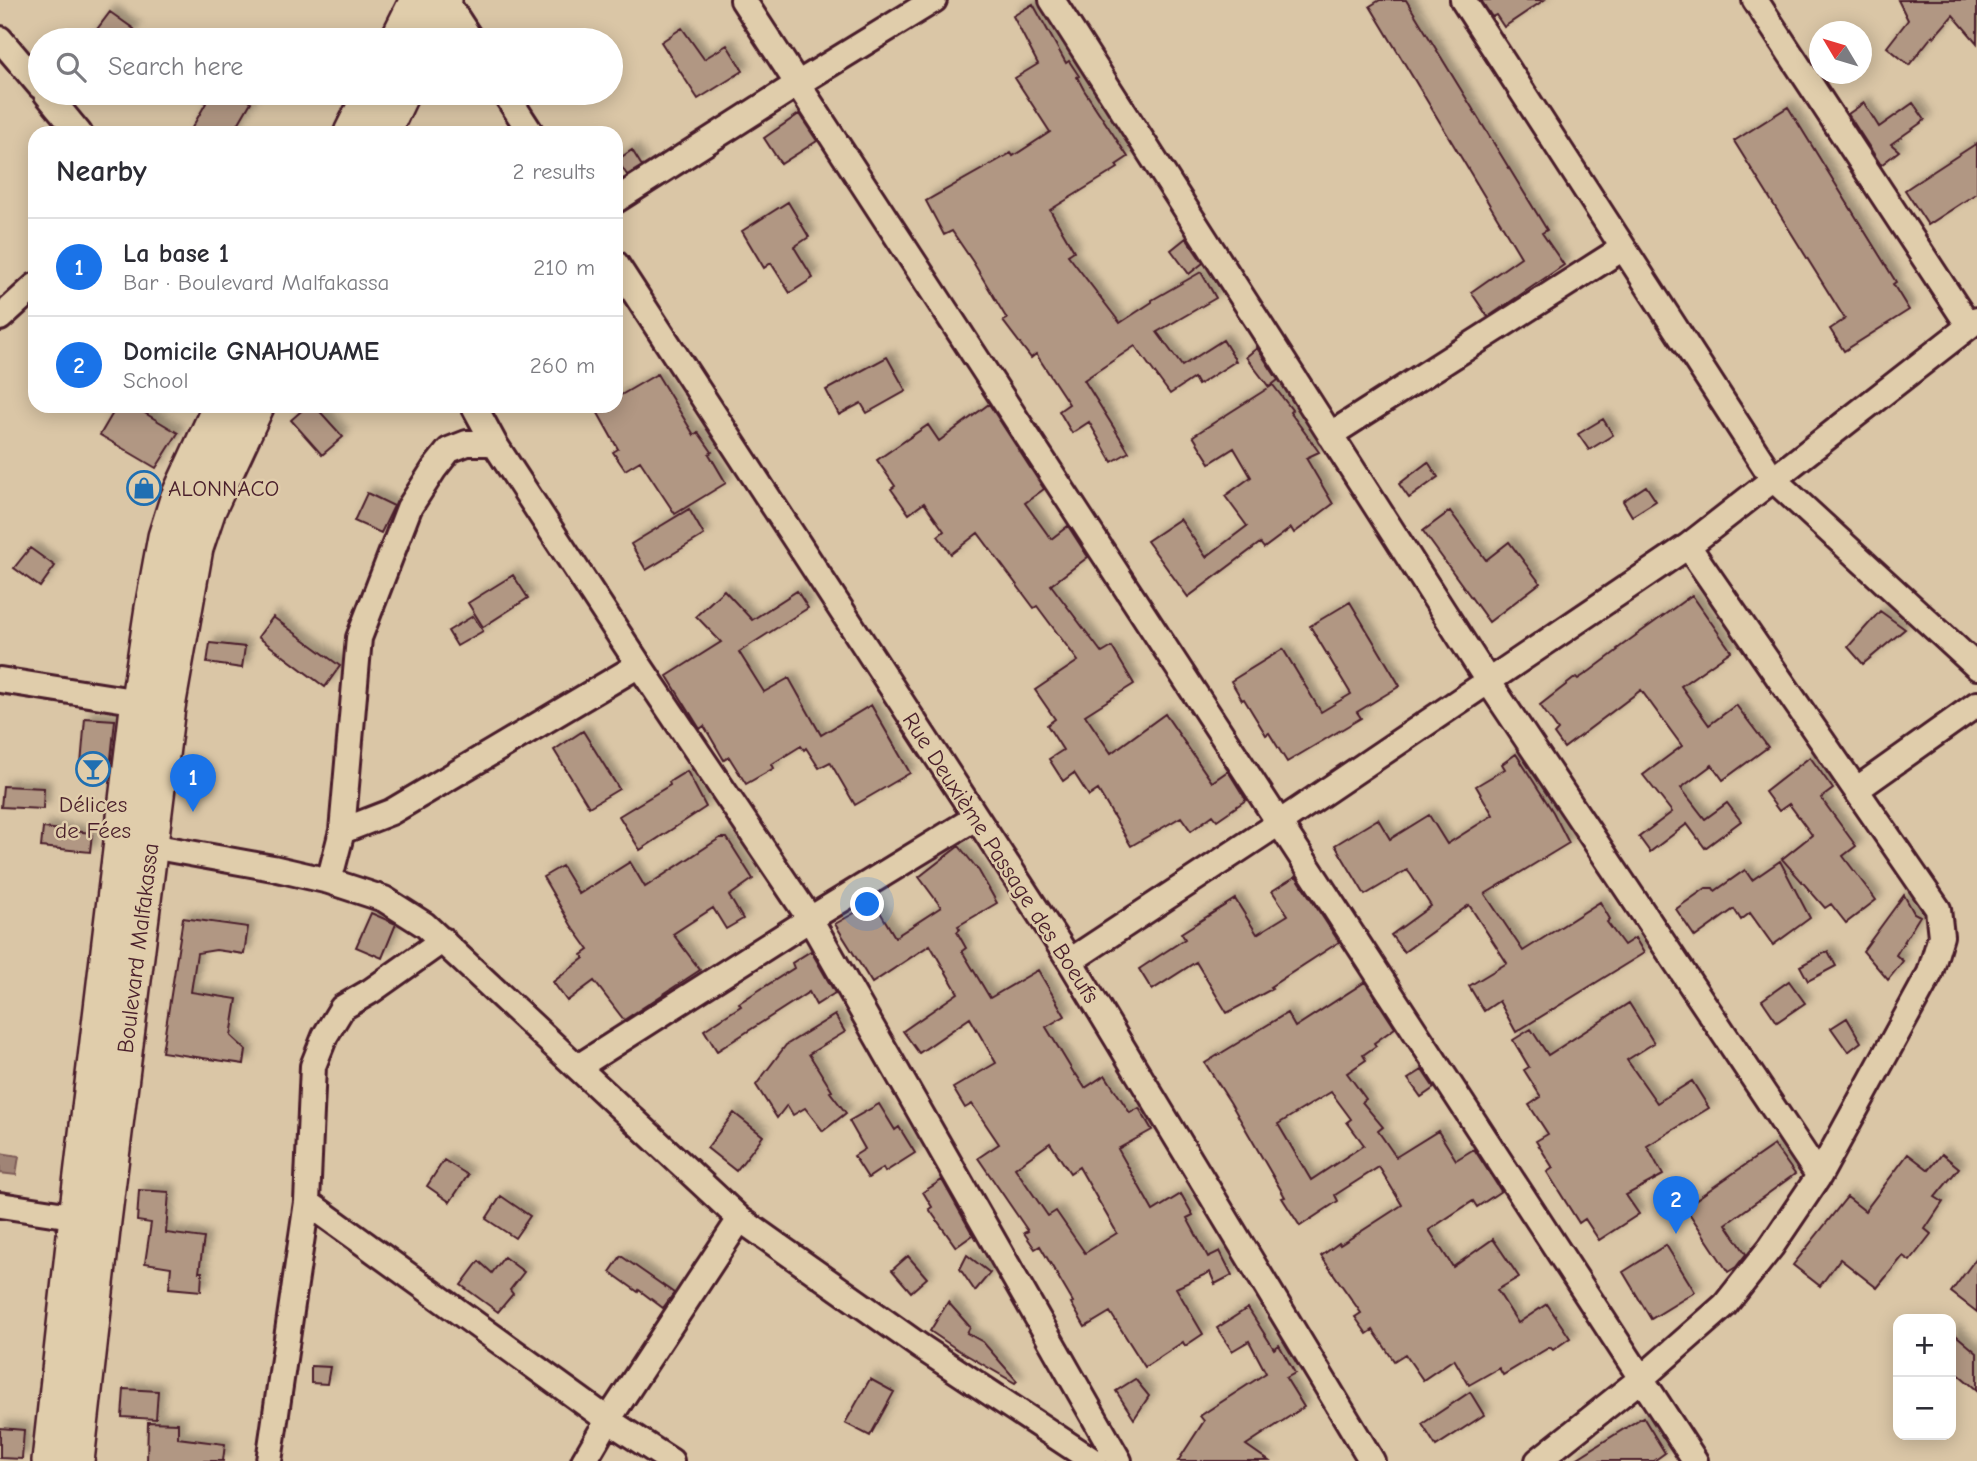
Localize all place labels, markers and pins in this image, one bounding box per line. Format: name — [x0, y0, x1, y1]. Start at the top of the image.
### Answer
shop icon: ALONNACO — [125, 469, 163, 507]
place label: ALONNACO — [168, 475, 279, 502]
bar icon: Délices de Fées — [74, 750, 112, 788]
pin: 1 — [170, 754, 216, 812]
place label: Délices de Fées — [55, 791, 131, 844]
pin: 2 — [1653, 1176, 1699, 1234]

